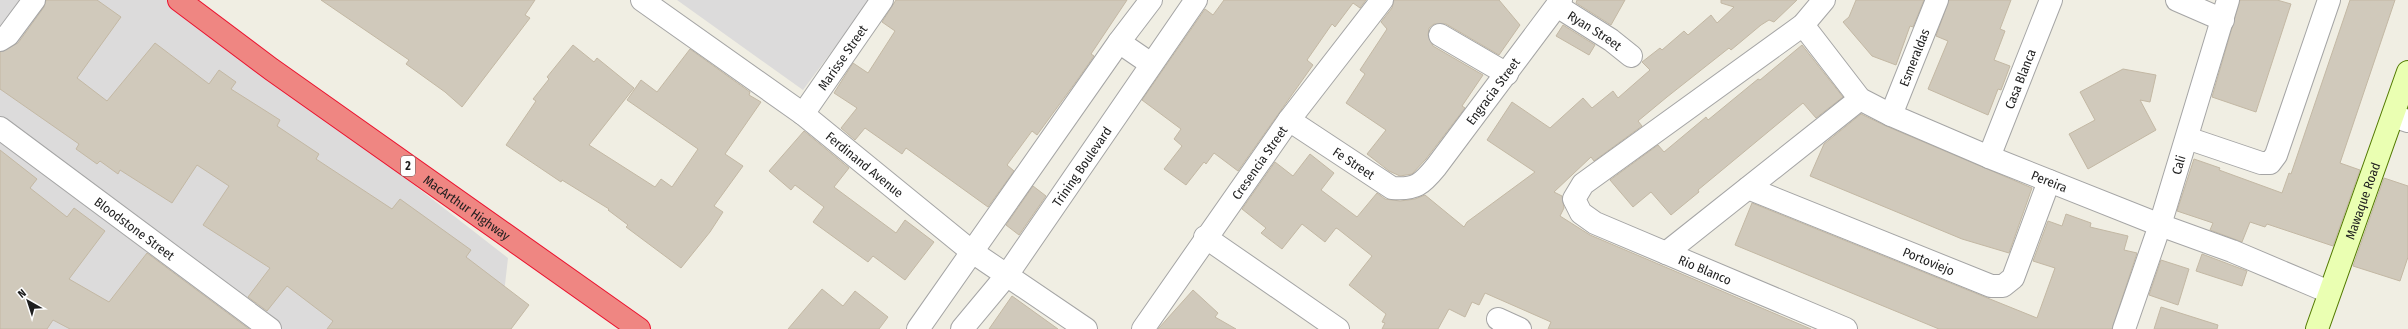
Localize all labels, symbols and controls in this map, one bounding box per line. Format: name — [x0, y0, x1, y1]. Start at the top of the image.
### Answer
street label: Ryan Street — [1565, 7, 1625, 54]
street label: Marisse Street — [814, 21, 871, 93]
street label: Esmeraldas — [1896, 26, 1932, 88]
street label: Casa Blanca — [2001, 47, 2038, 111]
street label: Engracia Street — [1463, 54, 1523, 128]
street label: Cresencia Street — [1228, 122, 1291, 202]
street label: Trining Boulevard — [1049, 124, 1114, 209]
street label: Ferdinand Avenue — [823, 128, 906, 200]
street label: Fe Street — [1330, 144, 1378, 183]
street label: Cali — [2168, 153, 2188, 176]
road number: 2 — [401, 156, 415, 176]
street label: Mawaque Road — [2342, 160, 2383, 241]
street label: Pereira — [2029, 167, 2070, 195]
street label: MacArthur Highway — [421, 172, 513, 243]
street label: Bloodstone Street — [92, 194, 178, 263]
street label: Portoviejo — [1901, 244, 1957, 278]
street label: Rio Blanco — [1676, 252, 1734, 287]
north arrow — [8, 281, 48, 321]
text: N — [15, 286, 29, 301]

